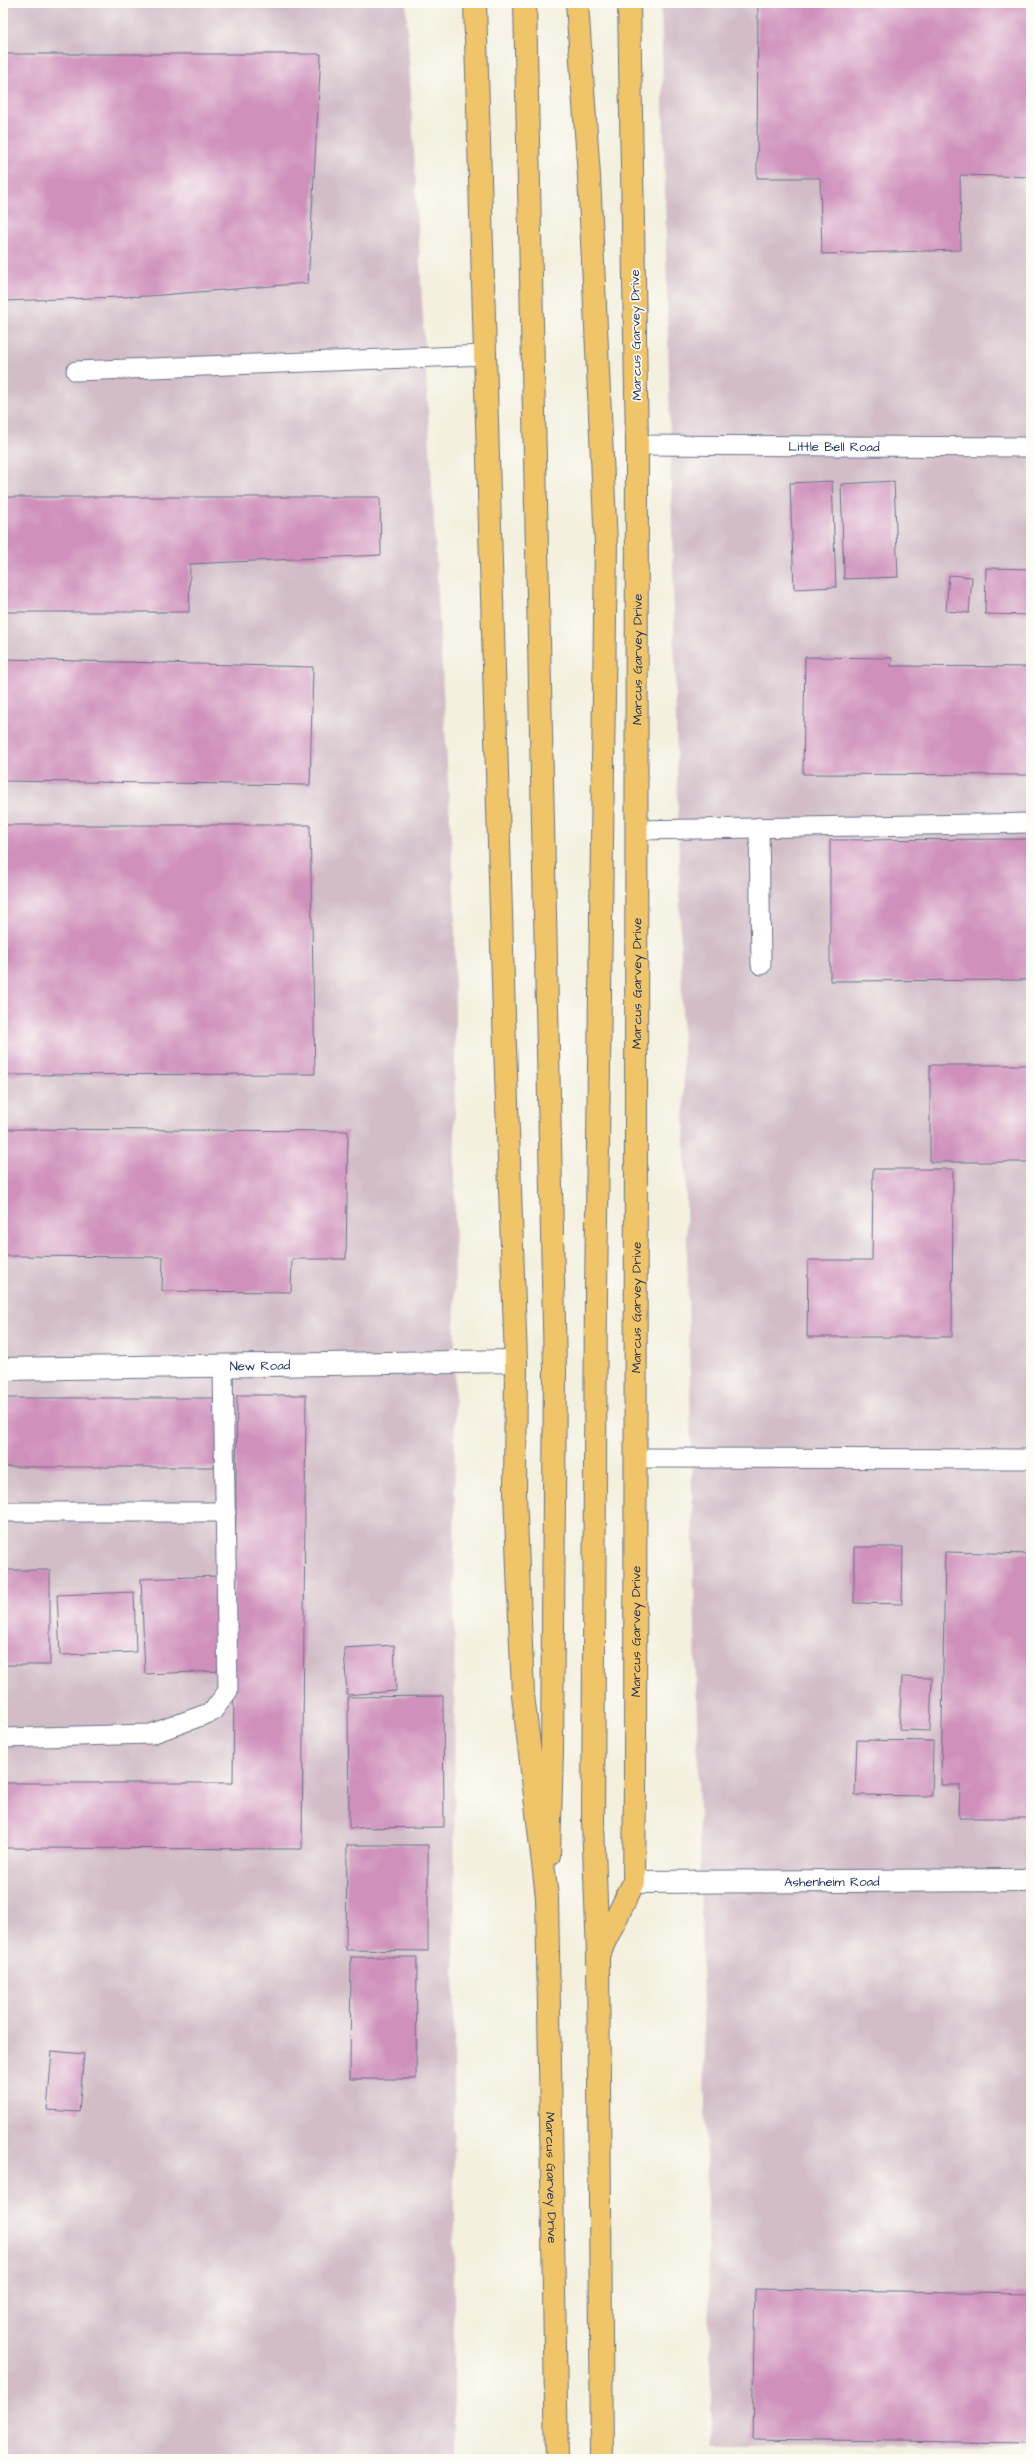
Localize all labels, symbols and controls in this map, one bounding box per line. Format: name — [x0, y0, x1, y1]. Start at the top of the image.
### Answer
street label: Marcus Garvey Drive — [626, 269, 647, 401]
street label: Little Bell Road — [788, 438, 880, 456]
street label: Marcus Garvey Drive — [629, 594, 648, 725]
street label: Marcus Garvey Drive — [628, 918, 647, 1049]
street label: Marcus Garvey Drive — [628, 1242, 647, 1373]
street label: New Road — [229, 1357, 291, 1375]
street label: Marcus Garvey Drive — [627, 1566, 646, 1697]
street label: Ashenheim Road — [784, 1873, 880, 1891]
street label: Marcus Garvey Drive — [541, 2112, 561, 2244]

